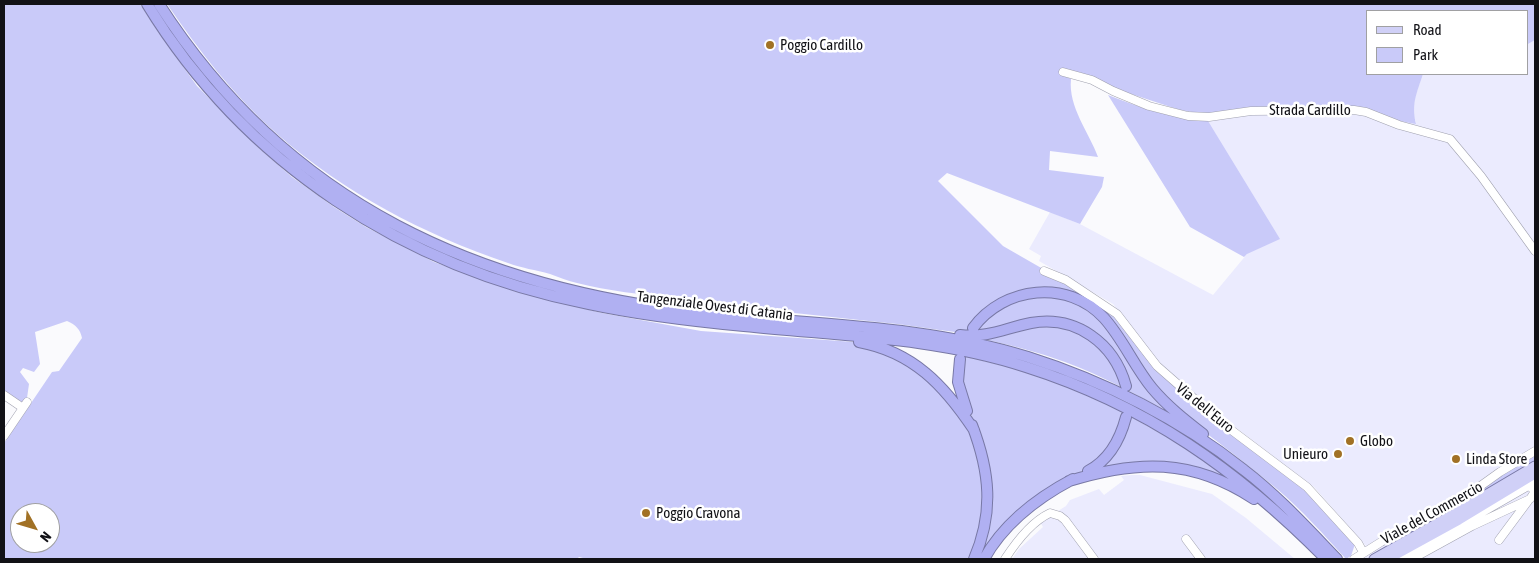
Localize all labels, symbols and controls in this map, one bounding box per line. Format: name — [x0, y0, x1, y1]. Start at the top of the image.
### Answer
legend — [1366, 10, 1529, 75]
text: Road — [1413, 21, 1442, 38]
place label: Poggio Cardillo — [780, 36, 863, 54]
marker: Poggio Cardillo — [764, 39, 776, 51]
text: Park — [1413, 46, 1438, 63]
street label: Strada Cardillo — [1269, 101, 1351, 119]
street label: Tangenziale Ovest di Catania — [636, 287, 794, 325]
street label: Via dell'Euro — [1172, 379, 1238, 437]
place label: Globo — [1360, 432, 1393, 450]
marker: Globo — [1344, 435, 1356, 447]
place label: Unieuro — [1283, 445, 1328, 463]
marker: Unieuro — [1332, 448, 1344, 460]
place label: Linda Store — [1466, 450, 1527, 468]
marker: Linda Store — [1450, 453, 1462, 465]
street label: Viale del Commercio — [1378, 478, 1486, 548]
north arrow — [10, 503, 60, 553]
place label: Poggio Cravona — [656, 504, 741, 522]
marker: Poggio Cravona — [640, 507, 652, 519]
text: N — [37, 529, 55, 545]

